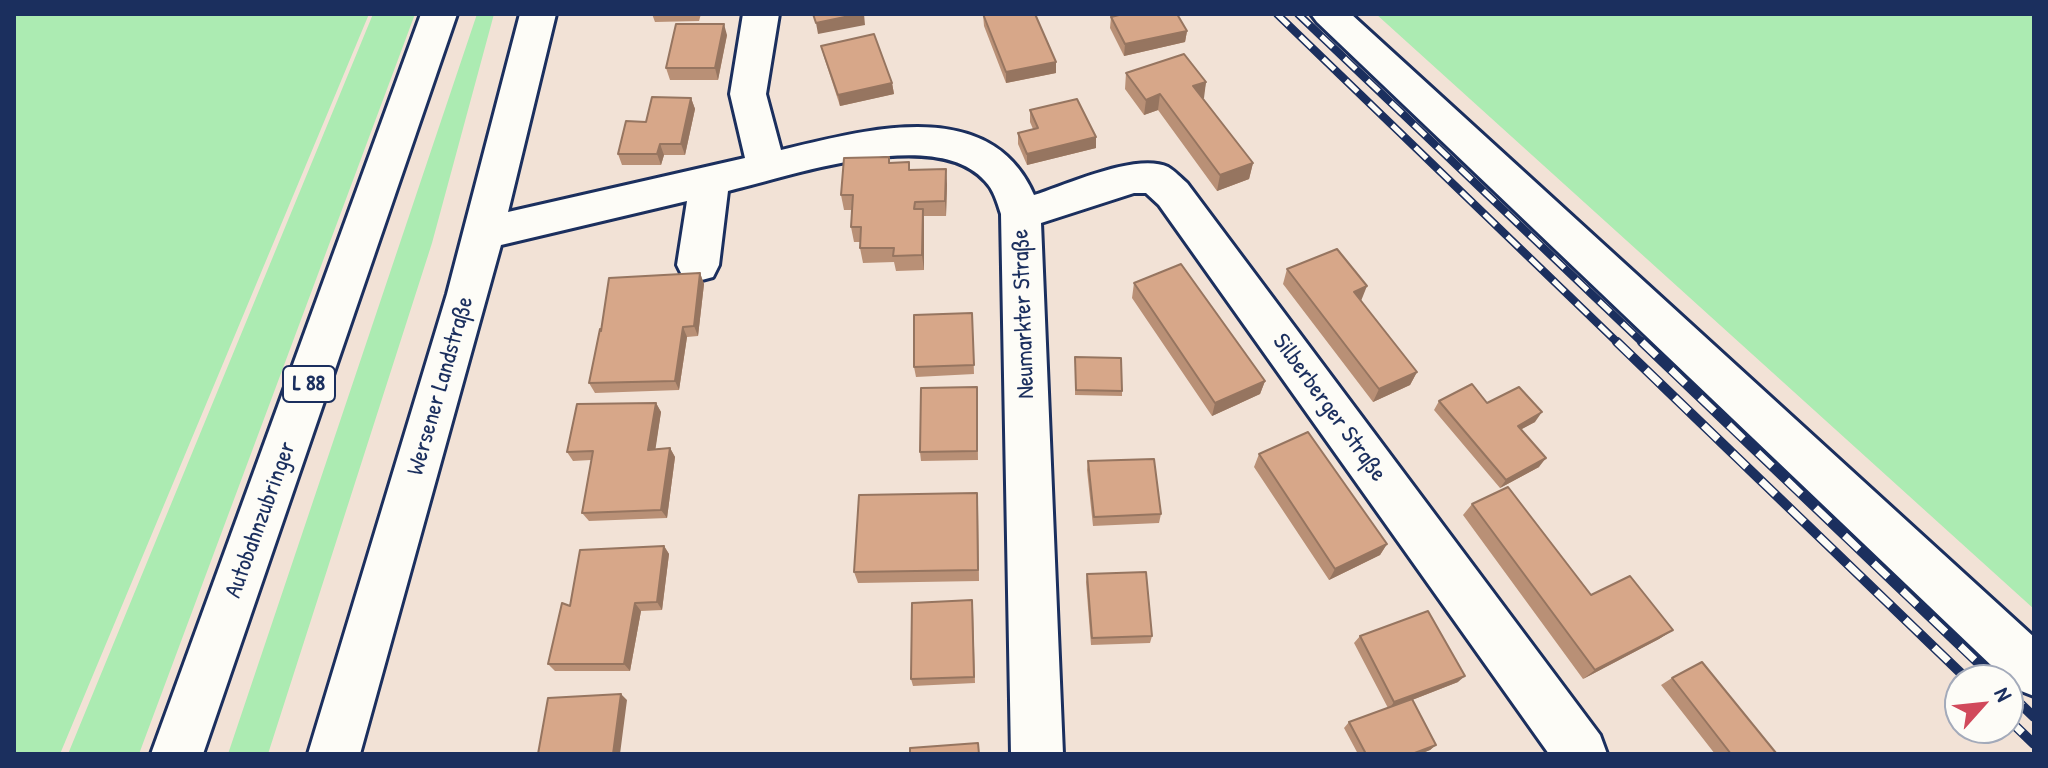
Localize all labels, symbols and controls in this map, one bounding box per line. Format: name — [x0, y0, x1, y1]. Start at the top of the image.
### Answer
street label: Neumarkter Straße — [1007, 229, 1041, 399]
street label: Wersener Landstraße — [402, 293, 480, 479]
street label: Silberberger Straße — [1266, 329, 1392, 487]
road number: L 88 — [283, 366, 335, 402]
street label: Autobahnzubringer — [219, 438, 303, 602]
north arrow — [1944, 664, 2024, 744]
text: N — [1988, 682, 2020, 706]

